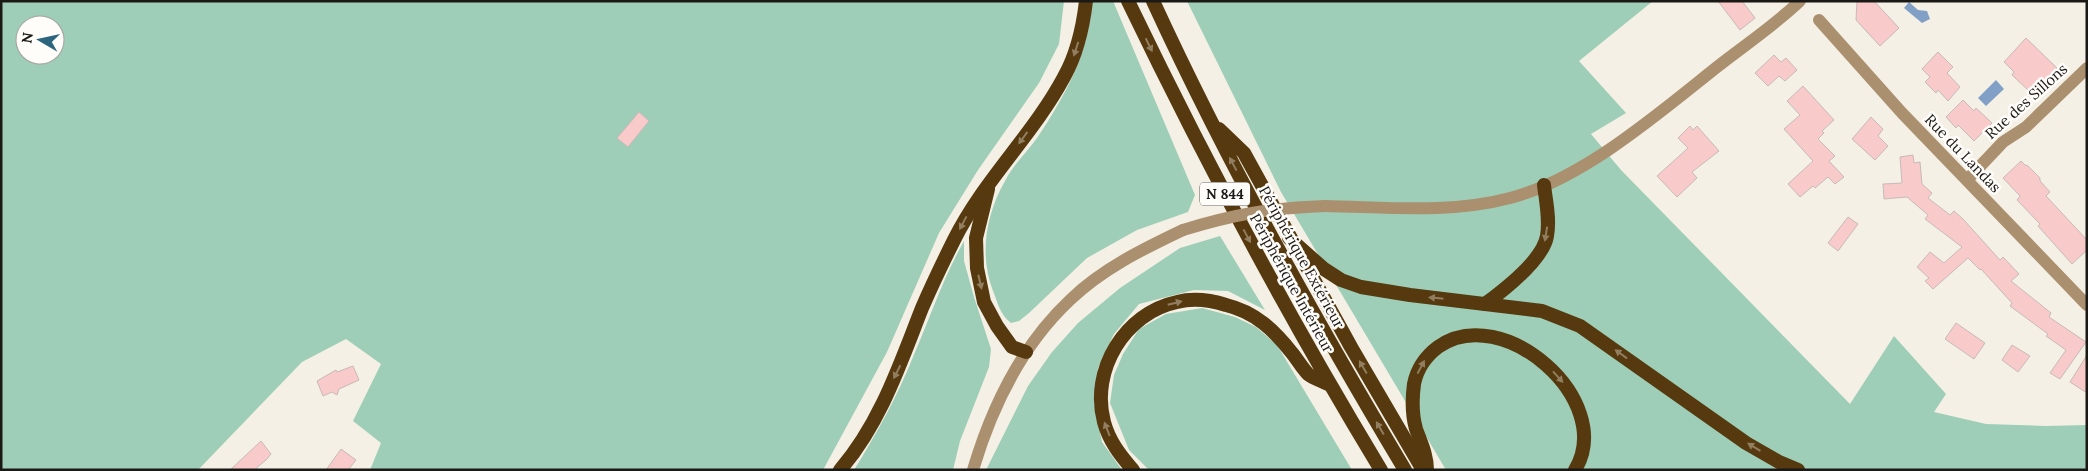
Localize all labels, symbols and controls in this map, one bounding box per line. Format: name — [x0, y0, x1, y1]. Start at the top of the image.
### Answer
north arrow — [15, 15, 65, 65]
text: N — [17, 31, 37, 45]
one-way arrow — [1145, 38, 1153, 52]
one-way arrow — [1072, 41, 1079, 56]
street label: Rue des Sillons — [1981, 59, 2071, 143]
street label: Rue du Landas — [1921, 110, 2005, 196]
one-way arrow — [1018, 131, 1028, 144]
one-way arrow — [1229, 156, 1237, 171]
road number: N 844 — [1200, 182, 1250, 205]
street label: Périphérique Extérieur — [1255, 183, 1349, 332]
street label: Périphérique Intérieur — [1246, 210, 1338, 356]
one-way arrow — [958, 217, 967, 230]
one-way arrow — [1542, 226, 1550, 242]
one-way arrow — [1243, 230, 1252, 243]
one-way arrow — [976, 275, 984, 290]
one-way arrow — [1428, 294, 1444, 302]
one-way arrow — [1168, 299, 1183, 307]
one-way arrow — [1614, 349, 1628, 359]
one-way arrow — [1417, 359, 1425, 374]
one-way arrow — [1358, 361, 1367, 374]
one-way arrow — [893, 365, 901, 379]
one-way arrow — [1552, 371, 1564, 383]
one-way arrow — [1376, 420, 1384, 435]
one-way arrow — [1103, 421, 1111, 436]
one-way arrow — [1748, 443, 1761, 452]

